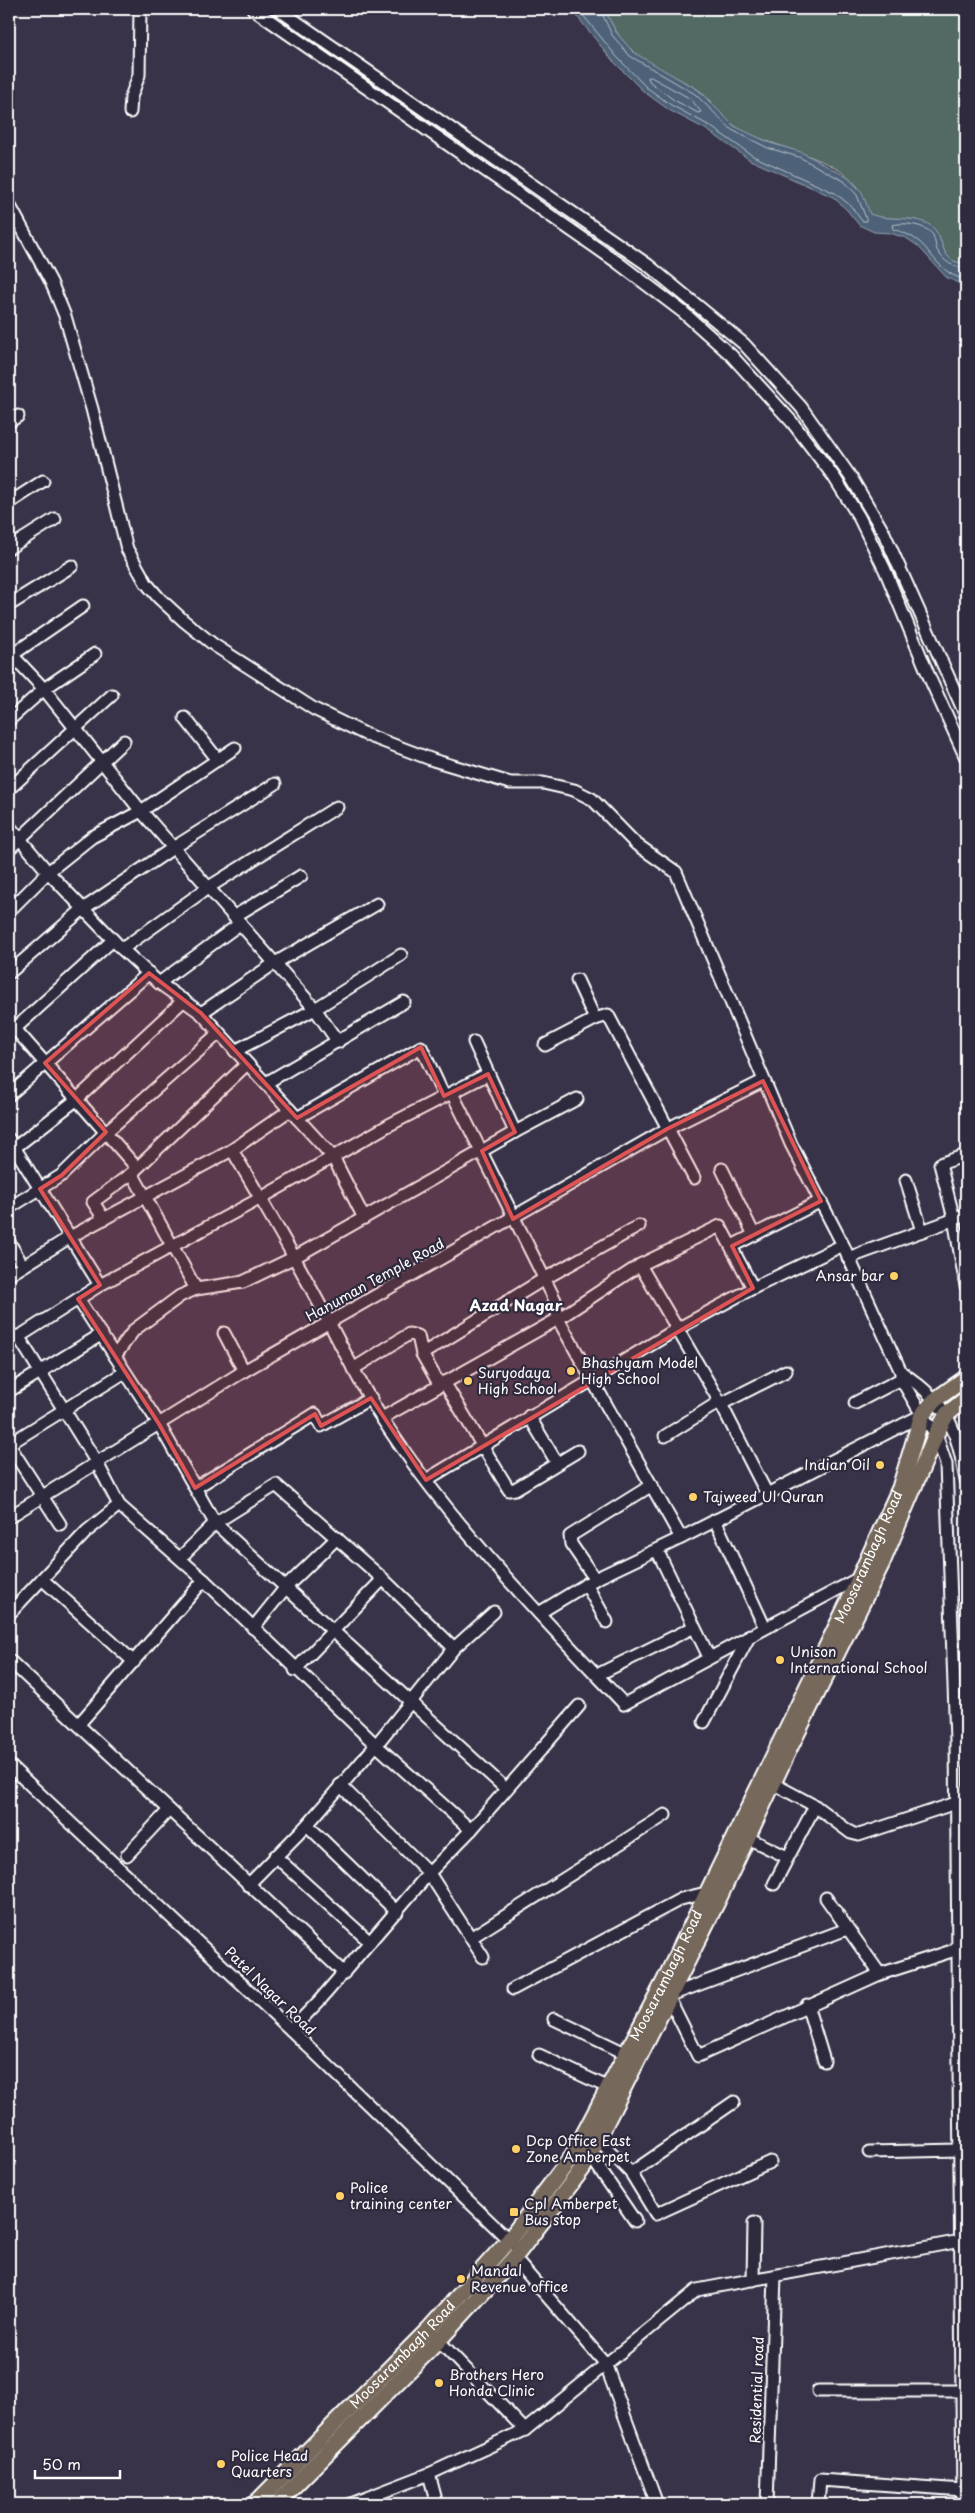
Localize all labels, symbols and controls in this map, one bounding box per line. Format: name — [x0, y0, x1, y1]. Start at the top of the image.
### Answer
street label: Hanuman Temple Road — [302, 1233, 448, 1326]
place label: Ansar bar — [816, 1265, 885, 1286]
marker: Ansar bar — [888, 1270, 900, 1282]
district label: Azad Nagar — [470, 1293, 563, 1316]
place label: Bhashyam Model High School — [581, 1352, 698, 1389]
place label: Suryodaya High School — [478, 1362, 557, 1399]
marker: Bhashyam Model High School — [565, 1365, 577, 1377]
marker: Suryodaya High School — [462, 1375, 474, 1387]
place label: Indian Oil — [804, 1454, 870, 1475]
marker: Indian Oil — [874, 1459, 886, 1471]
place label: Tajweed Ul Quran — [703, 1486, 824, 1507]
street label: Moosarambagh Road — [829, 1487, 908, 1627]
marker: Tajweed Ul Quran — [687, 1491, 699, 1503]
place label: Unison International School — [790, 1641, 928, 1678]
marker: Unison International School — [774, 1654, 786, 1666]
street label: Moosarambagh Road — [624, 1906, 707, 2044]
street label: Patel Nagar Road — [220, 1942, 321, 2040]
place label: Dcp Office East Zone Amberpet — [526, 2130, 631, 2167]
marker: Dcp Office East Zone Amberpet — [510, 2143, 522, 2155]
place label: Police training center — [350, 2177, 452, 2214]
marker: Police training center — [334, 2190, 346, 2202]
place label: Cpl Amberpet Bus stop — [524, 2193, 618, 2230]
marker: Cpl Amberpet Bus stop — [508, 2206, 520, 2218]
place label: Mandal Revenue office — [471, 2260, 568, 2297]
marker: Mandal Revenue office — [455, 2273, 467, 2285]
street label: Moosarambagh Road — [345, 2295, 460, 2413]
street label: Residential road — [744, 2336, 769, 2444]
place label: Brothers Hero Honda Clinic — [449, 2364, 544, 2401]
marker: Brothers Hero Honda Clinic — [433, 2377, 445, 2389]
place label: Police Head Quarters — [231, 2445, 308, 2482]
scale bar — [35, 2448, 120, 2480]
text: 50 m — [42, 2452, 81, 2475]
marker: Police Head Quarters — [215, 2458, 227, 2470]

